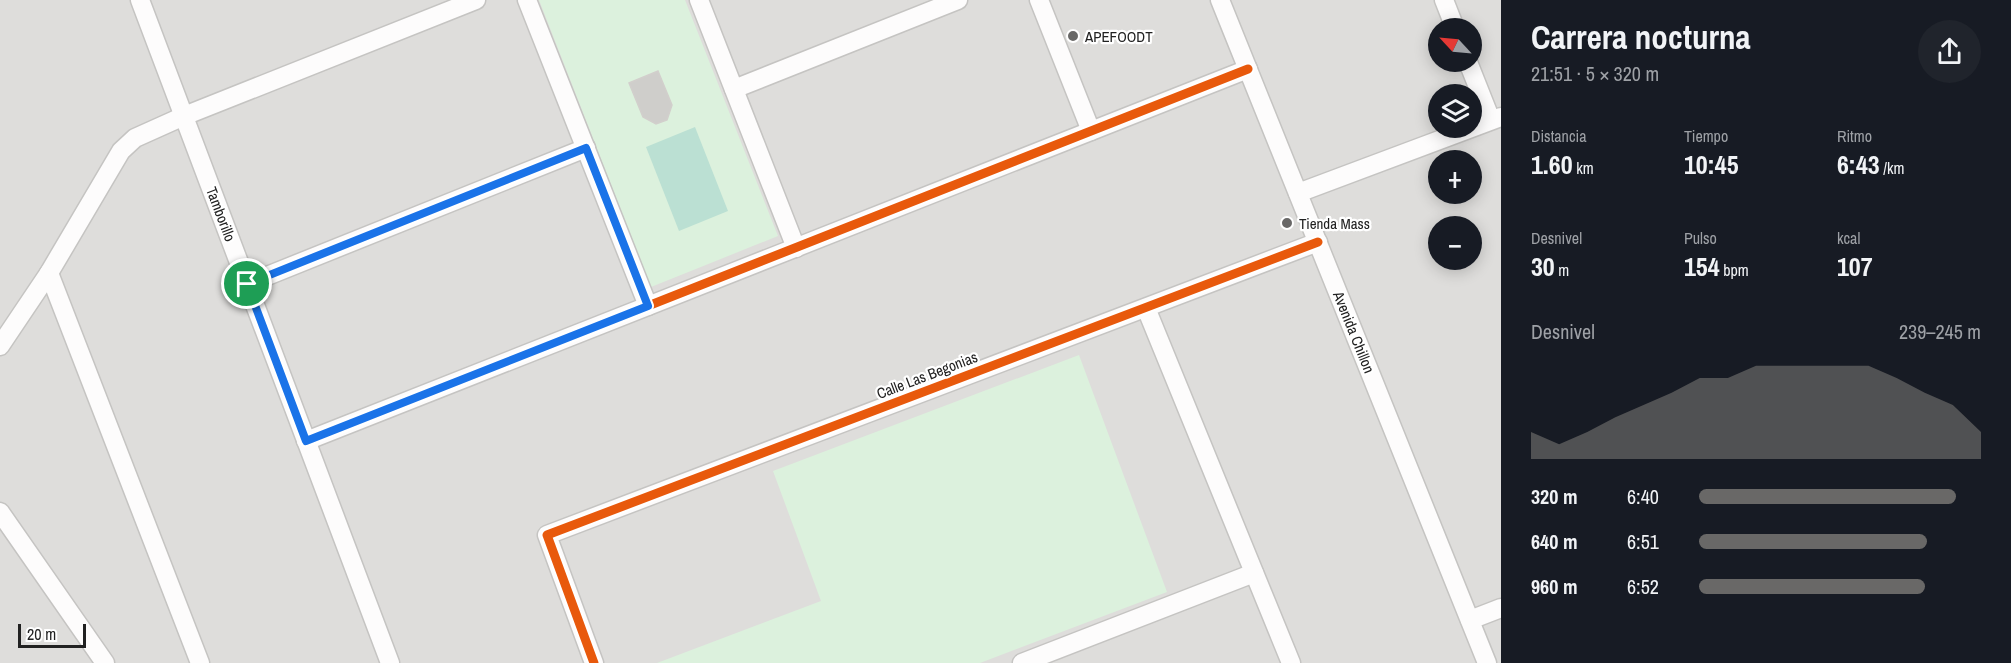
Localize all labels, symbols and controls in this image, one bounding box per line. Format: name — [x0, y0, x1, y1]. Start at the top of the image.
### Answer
text: Carrera nocturna — [1531, 15, 1751, 59]
north arrow — [1428, 18, 1482, 72]
map controls — [1428, 18, 1482, 270]
button: share — [1918, 20, 1981, 83]
place label: APEFOODT — [1084, 26, 1153, 47]
marker: APEFOODT — [1066, 29, 1080, 43]
text: 21:51 · 5 × 320 m — [1531, 60, 1659, 87]
button: layers — [1428, 84, 1482, 138]
text: Distancia — [1531, 125, 1586, 147]
text: Tiempo — [1684, 125, 1728, 147]
text: Ritmo — [1837, 125, 1872, 147]
text: 1.60 — [1531, 147, 1573, 182]
text: 10:45 — [1684, 147, 1739, 182]
text: 6:43 — [1837, 147, 1880, 182]
button: + — [1428, 150, 1482, 204]
text: km — [1573, 157, 1594, 179]
text: /km — [1880, 157, 1904, 179]
street label: Tamborillo — [201, 184, 241, 244]
place label: Tienda Mass — [1299, 213, 1370, 234]
marker: Tienda Mass — [1280, 216, 1294, 230]
button: − — [1428, 216, 1482, 270]
text: Desnivel — [1531, 227, 1582, 249]
text: Pulso — [1684, 227, 1717, 249]
text: kcal — [1837, 227, 1860, 249]
text: 30 — [1531, 249, 1555, 284]
text: 154 — [1684, 249, 1720, 284]
text: 107 — [1837, 249, 1873, 284]
pin — [221, 258, 272, 309]
text: m — [1555, 259, 1569, 281]
text: bpm — [1720, 259, 1749, 281]
icon: arrive — [230, 267, 263, 300]
street label: Avenida Chillon — [1328, 287, 1380, 376]
text: Desnivel — [1531, 318, 1595, 345]
text: 239–245 m — [1899, 318, 1981, 345]
street label: Calle Las Begonias — [873, 346, 981, 404]
text: 320 m — [1531, 483, 1578, 510]
text: 6:40 — [1627, 483, 1659, 510]
text: 640 m — [1531, 528, 1578, 555]
text: 6:51 — [1627, 528, 1659, 555]
text: 960 m — [1531, 573, 1578, 600]
text: 6:52 — [1627, 573, 1659, 600]
scale bar — [18, 621, 86, 648]
text: 20 m — [27, 623, 56, 645]

